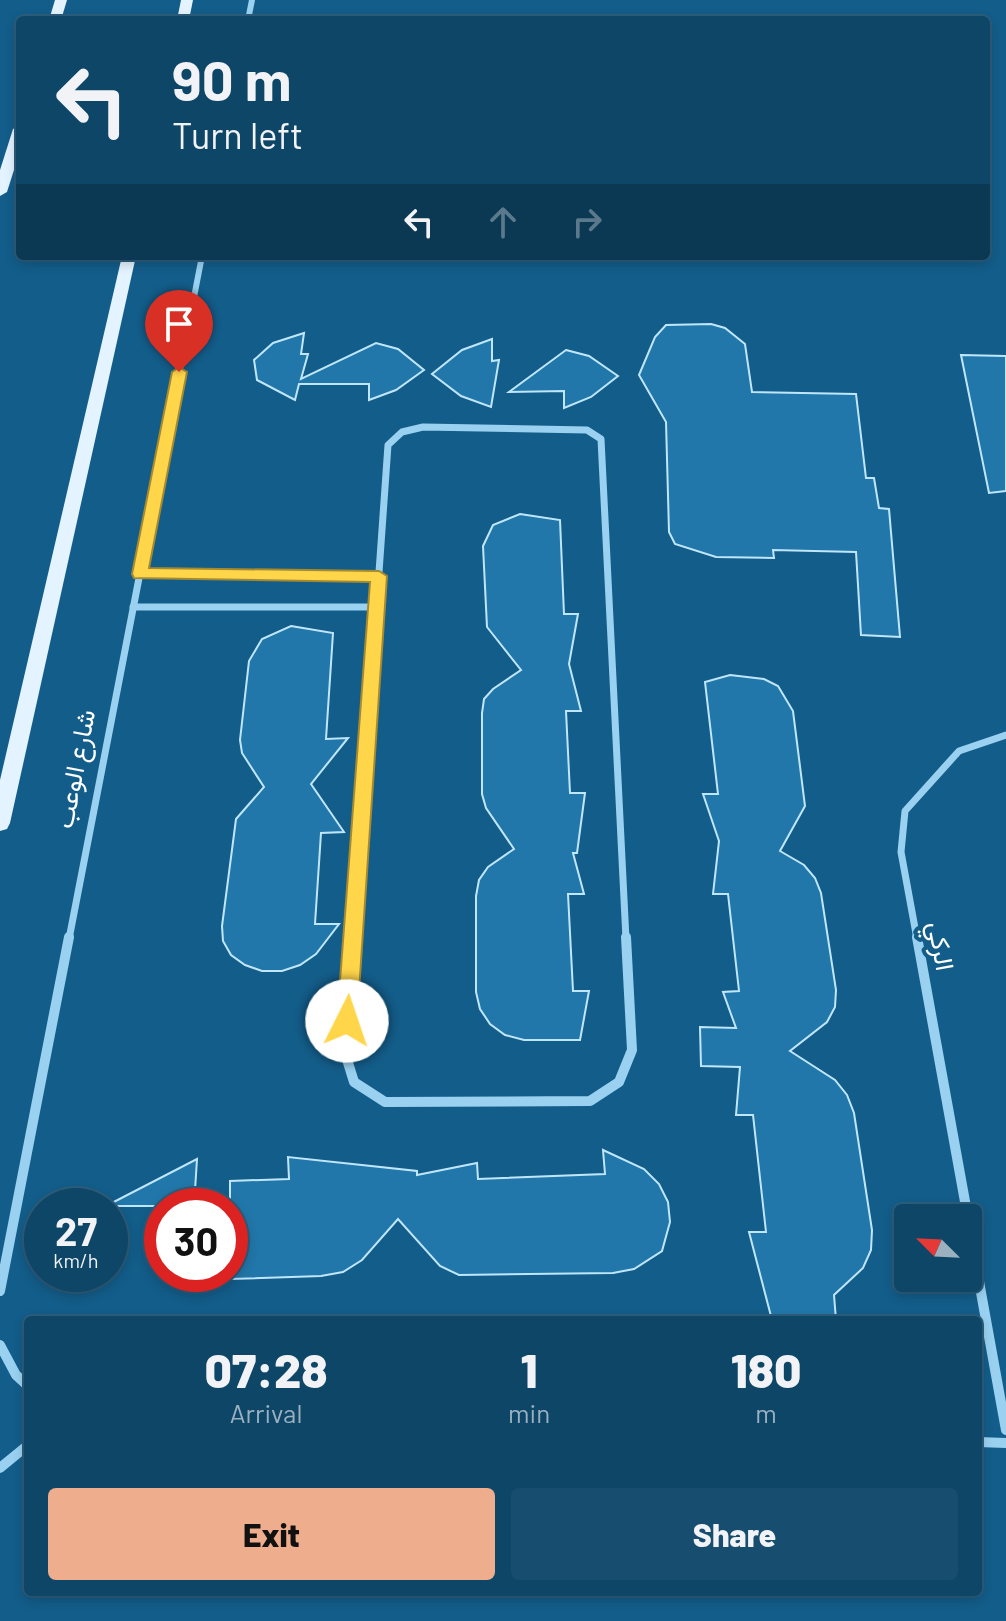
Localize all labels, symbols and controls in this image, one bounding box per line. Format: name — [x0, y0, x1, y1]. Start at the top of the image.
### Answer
text: 90 m — [172, 45, 292, 112]
icon: left — [40, 48, 144, 152]
text: Turn left — [172, 113, 303, 156]
icon: left — [397, 200, 441, 244]
icon: ahead — [481, 200, 525, 244]
icon: right — [565, 200, 609, 244]
pin — [145, 290, 213, 372]
icon: arrive — [157, 302, 201, 346]
street label: شارع الوعب — [47, 707, 104, 831]
street label: الركي — [916, 919, 962, 974]
position arrow — [305, 979, 389, 1063]
speed limit sign: 30 — [144, 1188, 248, 1292]
north arrow — [894, 1204, 982, 1292]
map controls — [894, 1204, 982, 1292]
text: 27 — [55, 1206, 97, 1254]
text: km/h — [53, 1248, 99, 1272]
text: 07:28 — [204, 1340, 328, 1398]
text: 1 — [521, 1340, 538, 1398]
text: 180 — [731, 1340, 802, 1398]
text: Arrival — [230, 1397, 302, 1428]
text: min — [508, 1397, 550, 1428]
text: m — [755, 1397, 777, 1428]
button: Exit — [48, 1488, 495, 1580]
button: Share — [511, 1488, 958, 1580]

